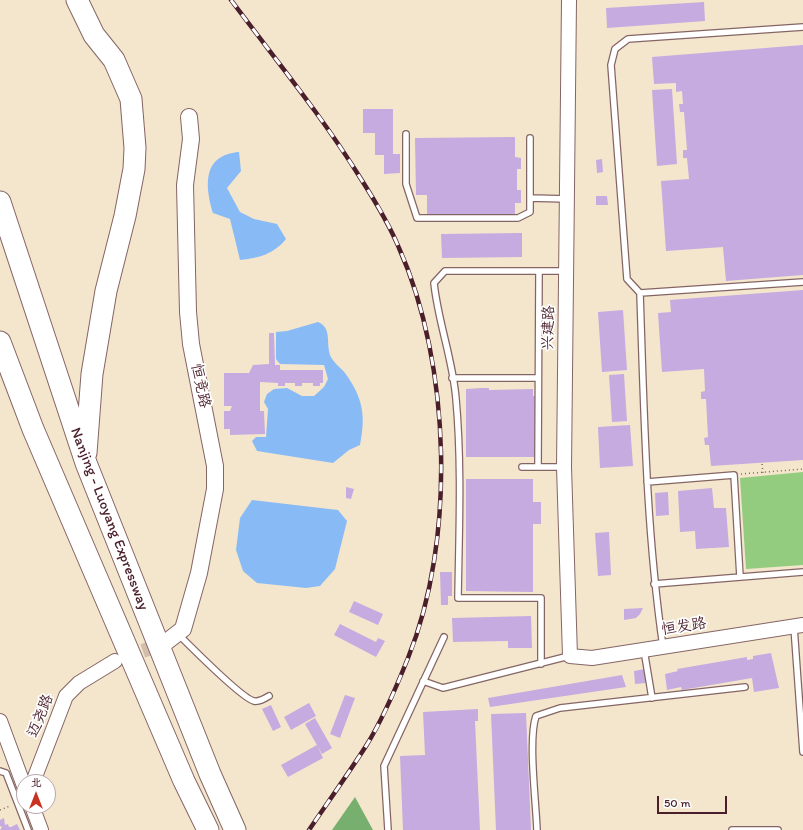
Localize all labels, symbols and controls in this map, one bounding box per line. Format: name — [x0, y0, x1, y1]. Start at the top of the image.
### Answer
street label: 兴建路 — [540, 305, 558, 351]
street label: 恒竞路 — [187, 362, 213, 410]
street label: Nanjing - Luoyang Expressway — [66, 425, 152, 613]
street label: 恒发路 — [660, 615, 708, 639]
street label: 迈尧路 — [24, 692, 58, 740]
north arrow — [16, 774, 56, 814]
text: 北 — [31, 776, 42, 789]
scale bar — [659, 788, 729, 814]
text: 50 m — [664, 796, 690, 810]

